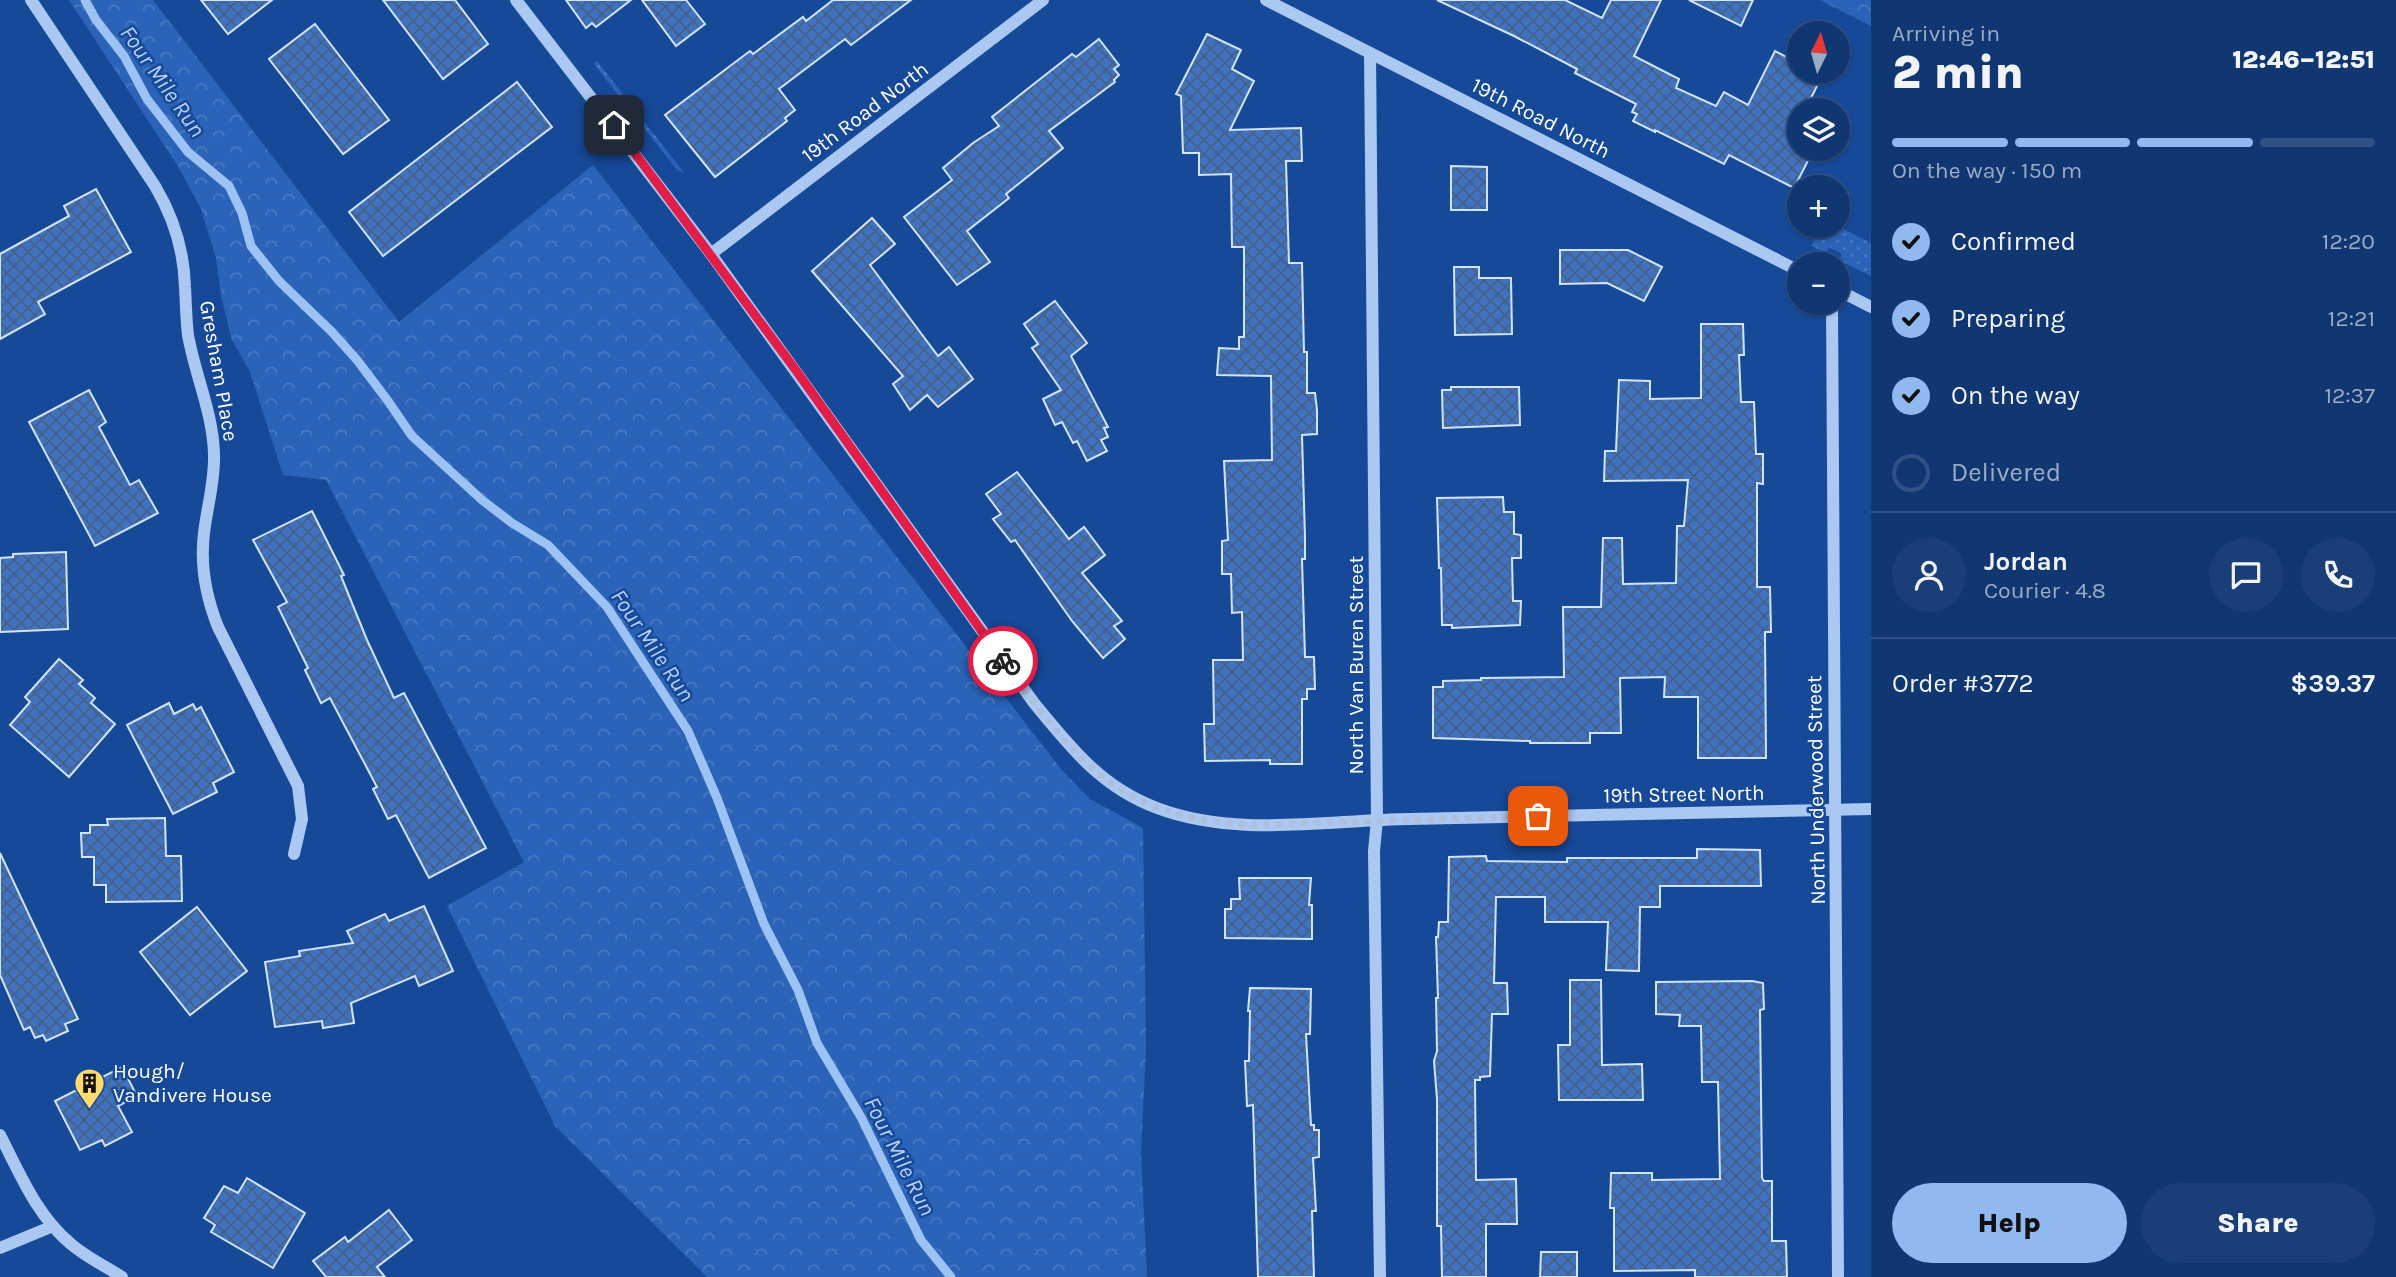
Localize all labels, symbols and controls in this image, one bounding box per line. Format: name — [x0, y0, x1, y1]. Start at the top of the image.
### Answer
water label: Four Mile Run — [114, 20, 211, 142]
text: Arriving in — [1892, 20, 2000, 47]
north arrow — [1787, 21, 1850, 84]
map controls — [1787, 21, 1850, 315]
text: 12:46–12:51 — [2232, 44, 2375, 75]
text: 2 min — [1892, 46, 2024, 100]
street label: 19th Road North — [797, 57, 933, 167]
street label: 19th Road North — [1468, 73, 1614, 163]
pin — [584, 95, 644, 155]
button: layers — [1787, 98, 1850, 161]
icon: home — [595, 106, 633, 144]
text: On the way · 150 m — [1892, 157, 2082, 184]
button: + — [1787, 175, 1850, 238]
icon: check — [1892, 223, 1930, 261]
text: Confirmed — [1951, 226, 2076, 257]
text: 12:20 — [2322, 228, 2375, 255]
button: − — [1787, 252, 1850, 315]
street label: Gresham Place — [195, 299, 243, 443]
icon: check — [1892, 300, 1930, 338]
text: Preparing — [1951, 303, 2065, 334]
text: 12:21 — [2328, 305, 2375, 332]
icon: check — [1892, 377, 1930, 415]
text: On the way — [1951, 380, 2080, 411]
text: 12:37 — [2324, 382, 2375, 409]
text: Delivered — [1951, 457, 2061, 488]
button: person — [1892, 538, 1966, 612]
button: chat — [2209, 538, 2283, 612]
button: phone — [2301, 538, 2375, 612]
text: Jordan — [1984, 546, 2068, 577]
street label: North Van Buren Street — [1344, 556, 1368, 774]
text: Courier · 4.8 — [1984, 577, 2106, 604]
water label: Four Mile Run — [605, 584, 700, 707]
courier — [968, 626, 1038, 696]
icon: bike — [984, 642, 1022, 680]
text: Order #3772 — [1892, 668, 2034, 699]
text: $39.37 — [2290, 668, 2375, 699]
street label: North Underwood Street — [1802, 675, 1830, 905]
street label: 19th Street North — [1603, 781, 1765, 807]
pin — [1508, 786, 1568, 846]
icon: bag — [1519, 797, 1557, 835]
place label: Hough/ Vandivere House — [113, 1059, 272, 1107]
building icon: Hough/ Vandivere House — [73, 1066, 107, 1110]
water label: Four Mile Run — [858, 1092, 941, 1220]
button: Help — [1892, 1183, 2127, 1263]
button: Share — [2141, 1183, 2375, 1263]

